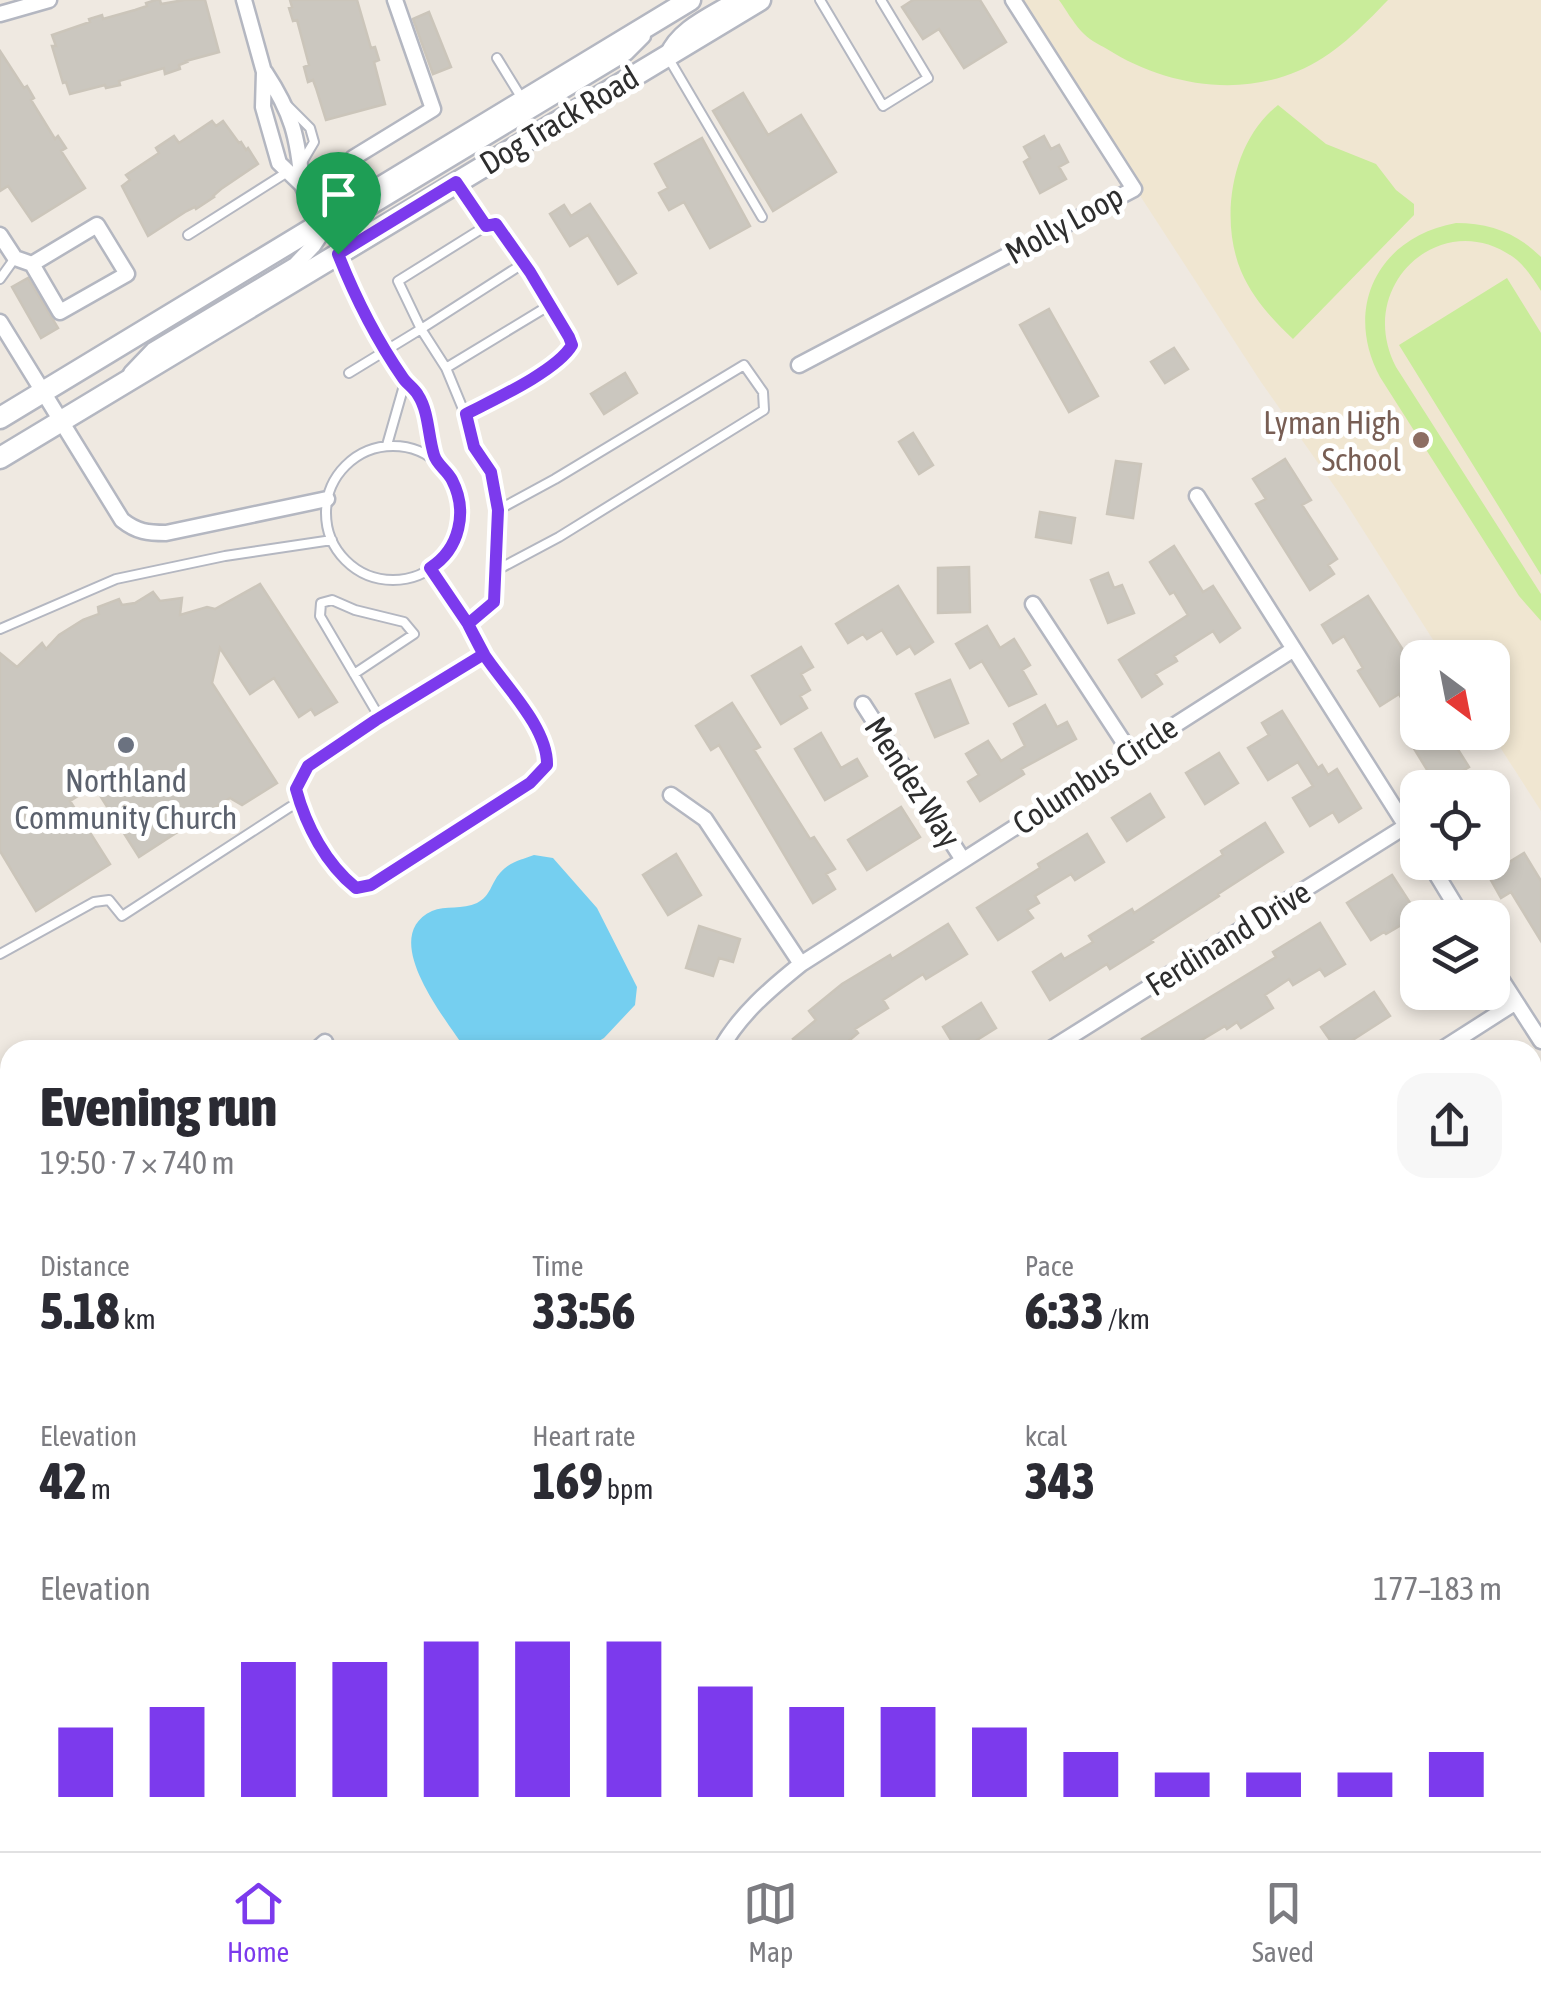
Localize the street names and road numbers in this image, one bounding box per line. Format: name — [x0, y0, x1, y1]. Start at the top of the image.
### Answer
street label: Dog Track Road — [473, 58, 645, 182]
street label: Molly Loop — [999, 177, 1129, 271]
street label: Columbus Circle — [1006, 708, 1184, 842]
street label: Mendez Way — [857, 710, 969, 854]
street label: Ferdinand Drive — [1139, 873, 1317, 1003]

